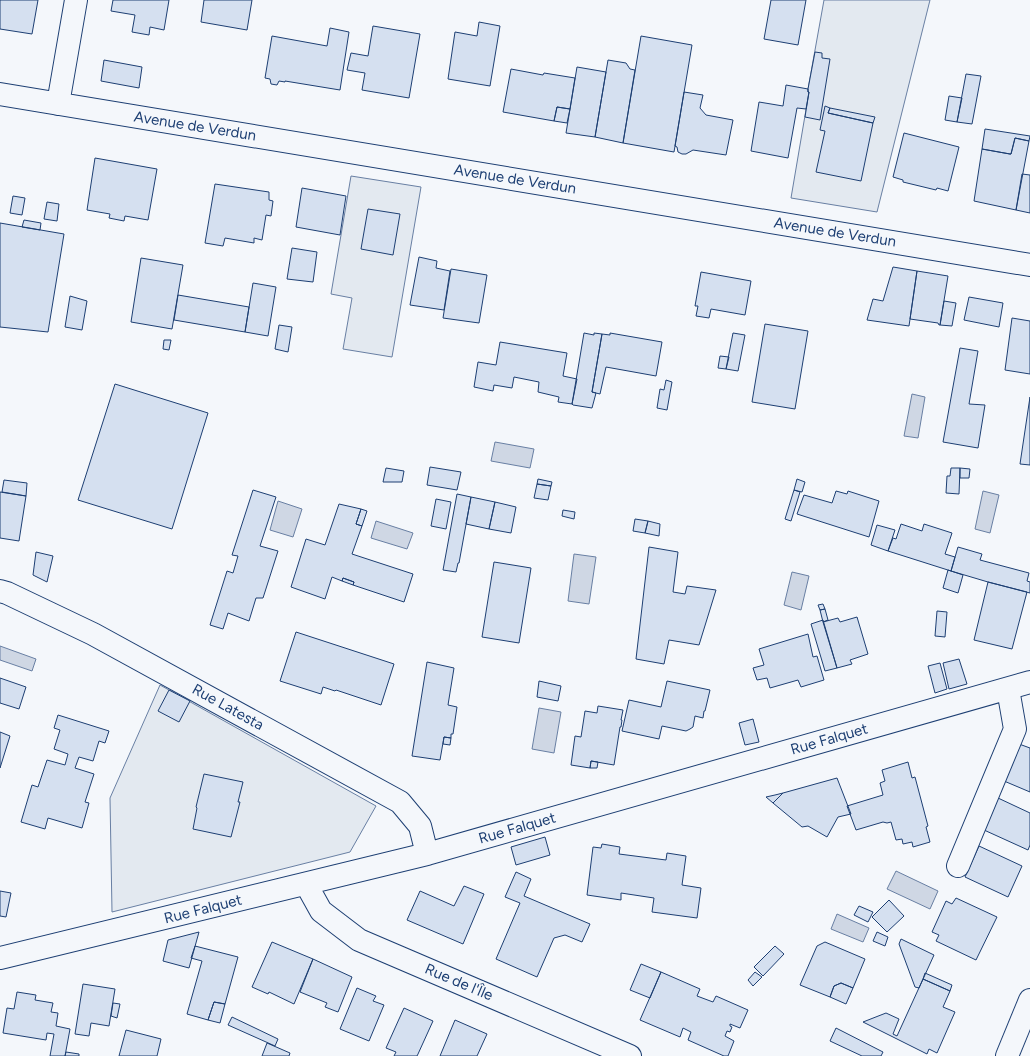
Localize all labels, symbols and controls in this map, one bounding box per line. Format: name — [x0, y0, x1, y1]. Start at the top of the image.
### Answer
street label: Avenue de Verdun — [133, 107, 257, 145]
street label: Avenue de Verdun — [453, 160, 577, 198]
street label: Avenue de Verdun — [773, 213, 897, 251]
street label: Rue Latesta — [189, 680, 267, 734]
street label: Rue Falquet — [788, 719, 870, 759]
street label: Rue Falquet — [476, 808, 558, 848]
street label: Rue Falquet — [162, 891, 244, 927]
street label: Rue de l'Île — [422, 960, 496, 1004]

